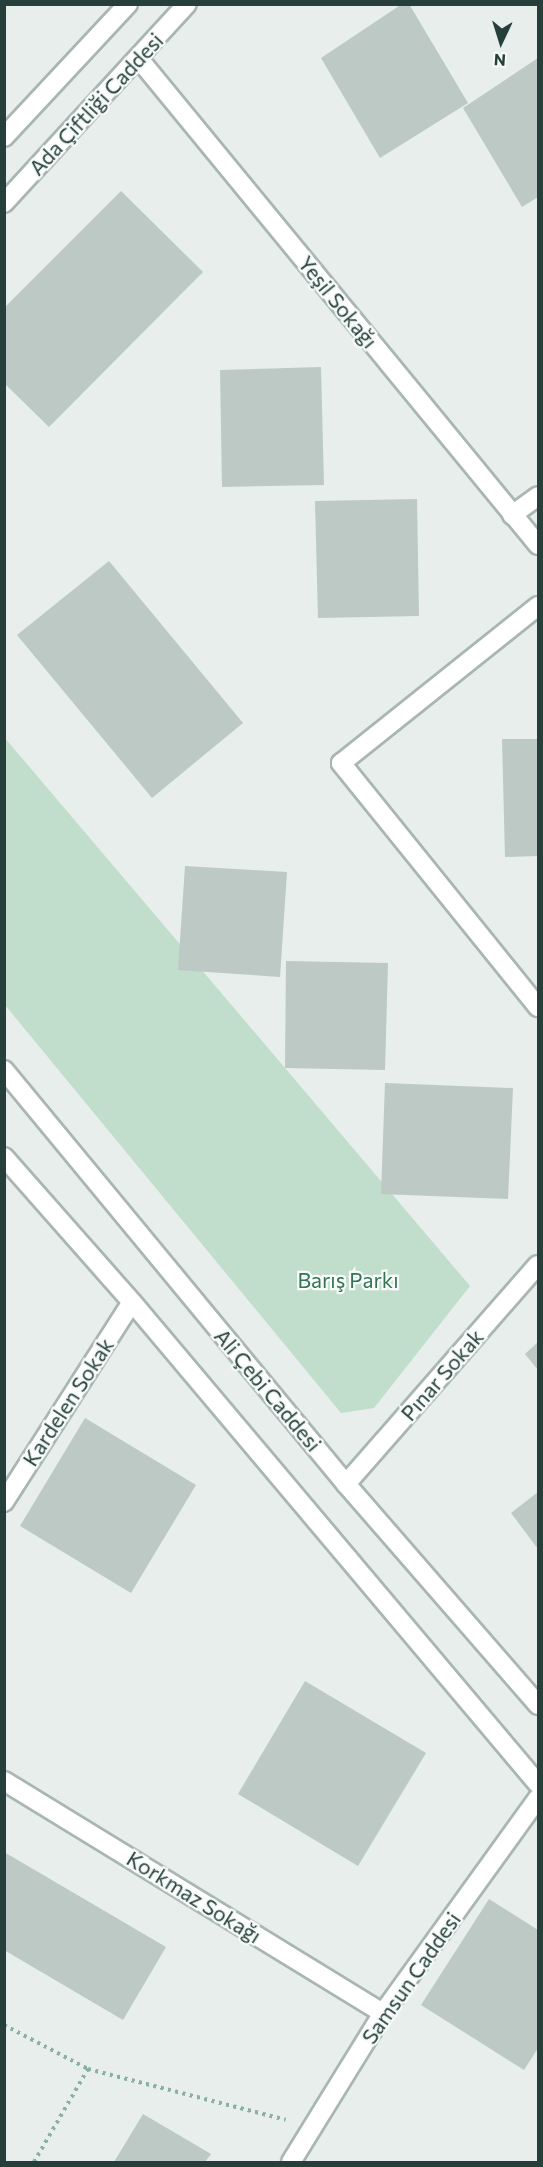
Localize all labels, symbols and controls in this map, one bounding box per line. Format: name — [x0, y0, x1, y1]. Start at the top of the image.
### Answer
north arrow — [471, 12, 531, 72]
street label: Ada Çiftliği Caddesi — [24, 28, 168, 180]
text: N — [493, 51, 506, 70]
street label: Yeşil Sokağı — [293, 251, 383, 353]
park label: Barış Parkı — [297, 1267, 399, 1293]
street label: Ali Çebi Caddesi — [209, 1324, 327, 1456]
street label: Pınar Sokak — [396, 1324, 488, 1426]
street label: Kardelen Sokak — [17, 1333, 119, 1471]
street label: Korkmaz Sokağı — [122, 1846, 266, 1948]
street label: Samsun Caddesi — [356, 1907, 466, 2049]

